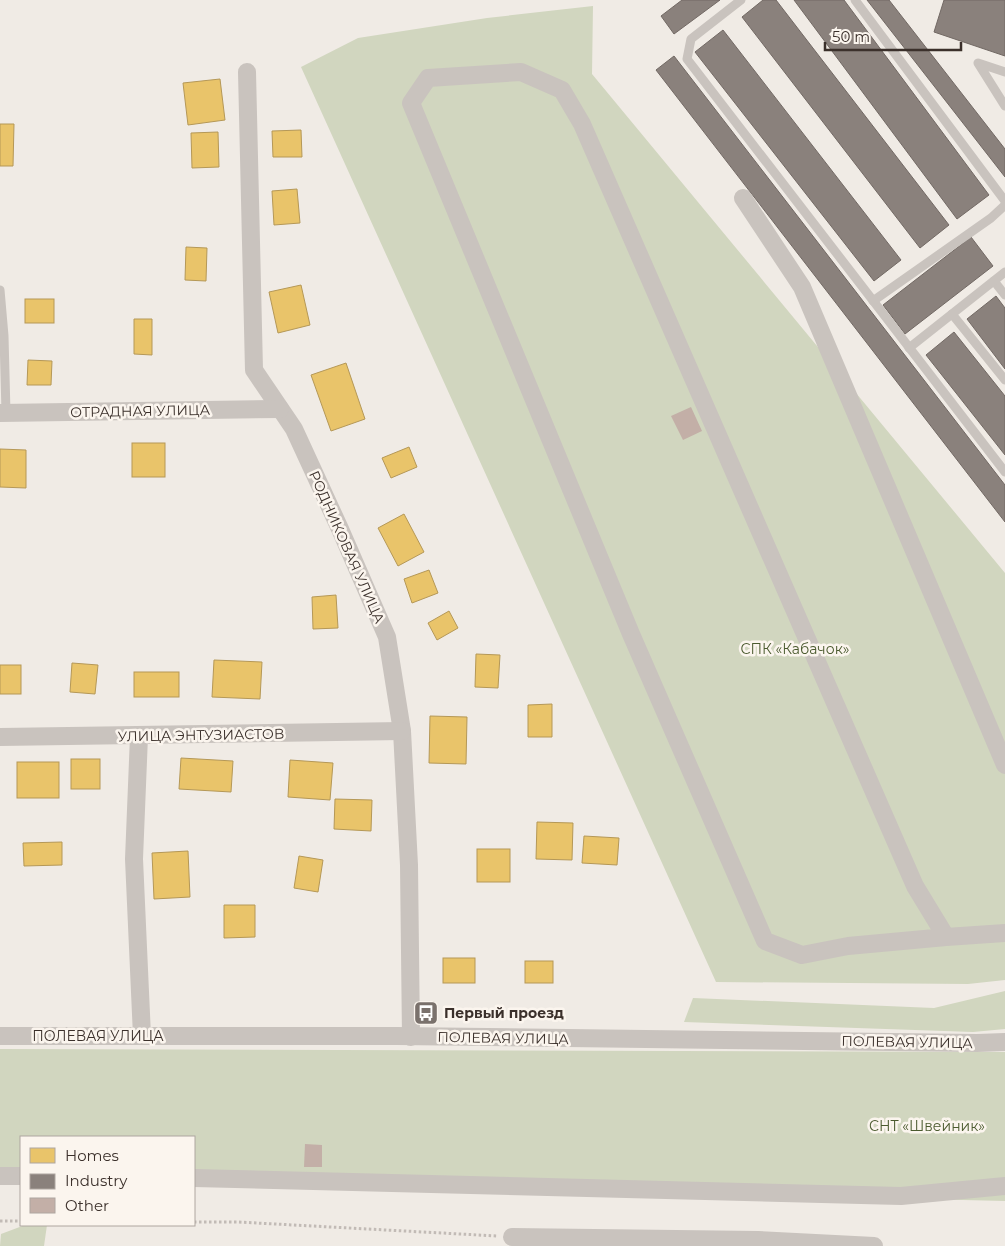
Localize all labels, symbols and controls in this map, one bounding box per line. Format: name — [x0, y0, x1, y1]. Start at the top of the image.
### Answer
scale bar — [825, 20, 961, 52]
text: 50 m — [832, 27, 870, 46]
street label: ОТРАДНАЯ УЛИЦА — [70, 401, 211, 421]
street label: РОДНИКОВАЯ УЛИЦА — [305, 468, 389, 627]
park label: СПК «Кабачок» — [741, 640, 849, 658]
street label: УЛИЦА ЭНТУЗИАСТОВ — [117, 725, 285, 745]
bus stop icon: Первый проезд — [413, 1000, 439, 1026]
place label: Первый проезд — [444, 1004, 564, 1022]
street label: ПОЛЕВАЯ УЛИЦА — [32, 1027, 164, 1045]
street label: ПОЛЕВАЯ УЛИЦА — [437, 1028, 569, 1048]
street label: ПОЛЕВАЯ УЛИЦА — [841, 1032, 973, 1052]
park label: СНТ «Швейник» — [869, 1117, 985, 1135]
legend — [20, 1136, 195, 1226]
text: Homes — [65, 1146, 119, 1165]
text: Industry — [65, 1171, 128, 1190]
text: Other — [65, 1196, 109, 1215]

